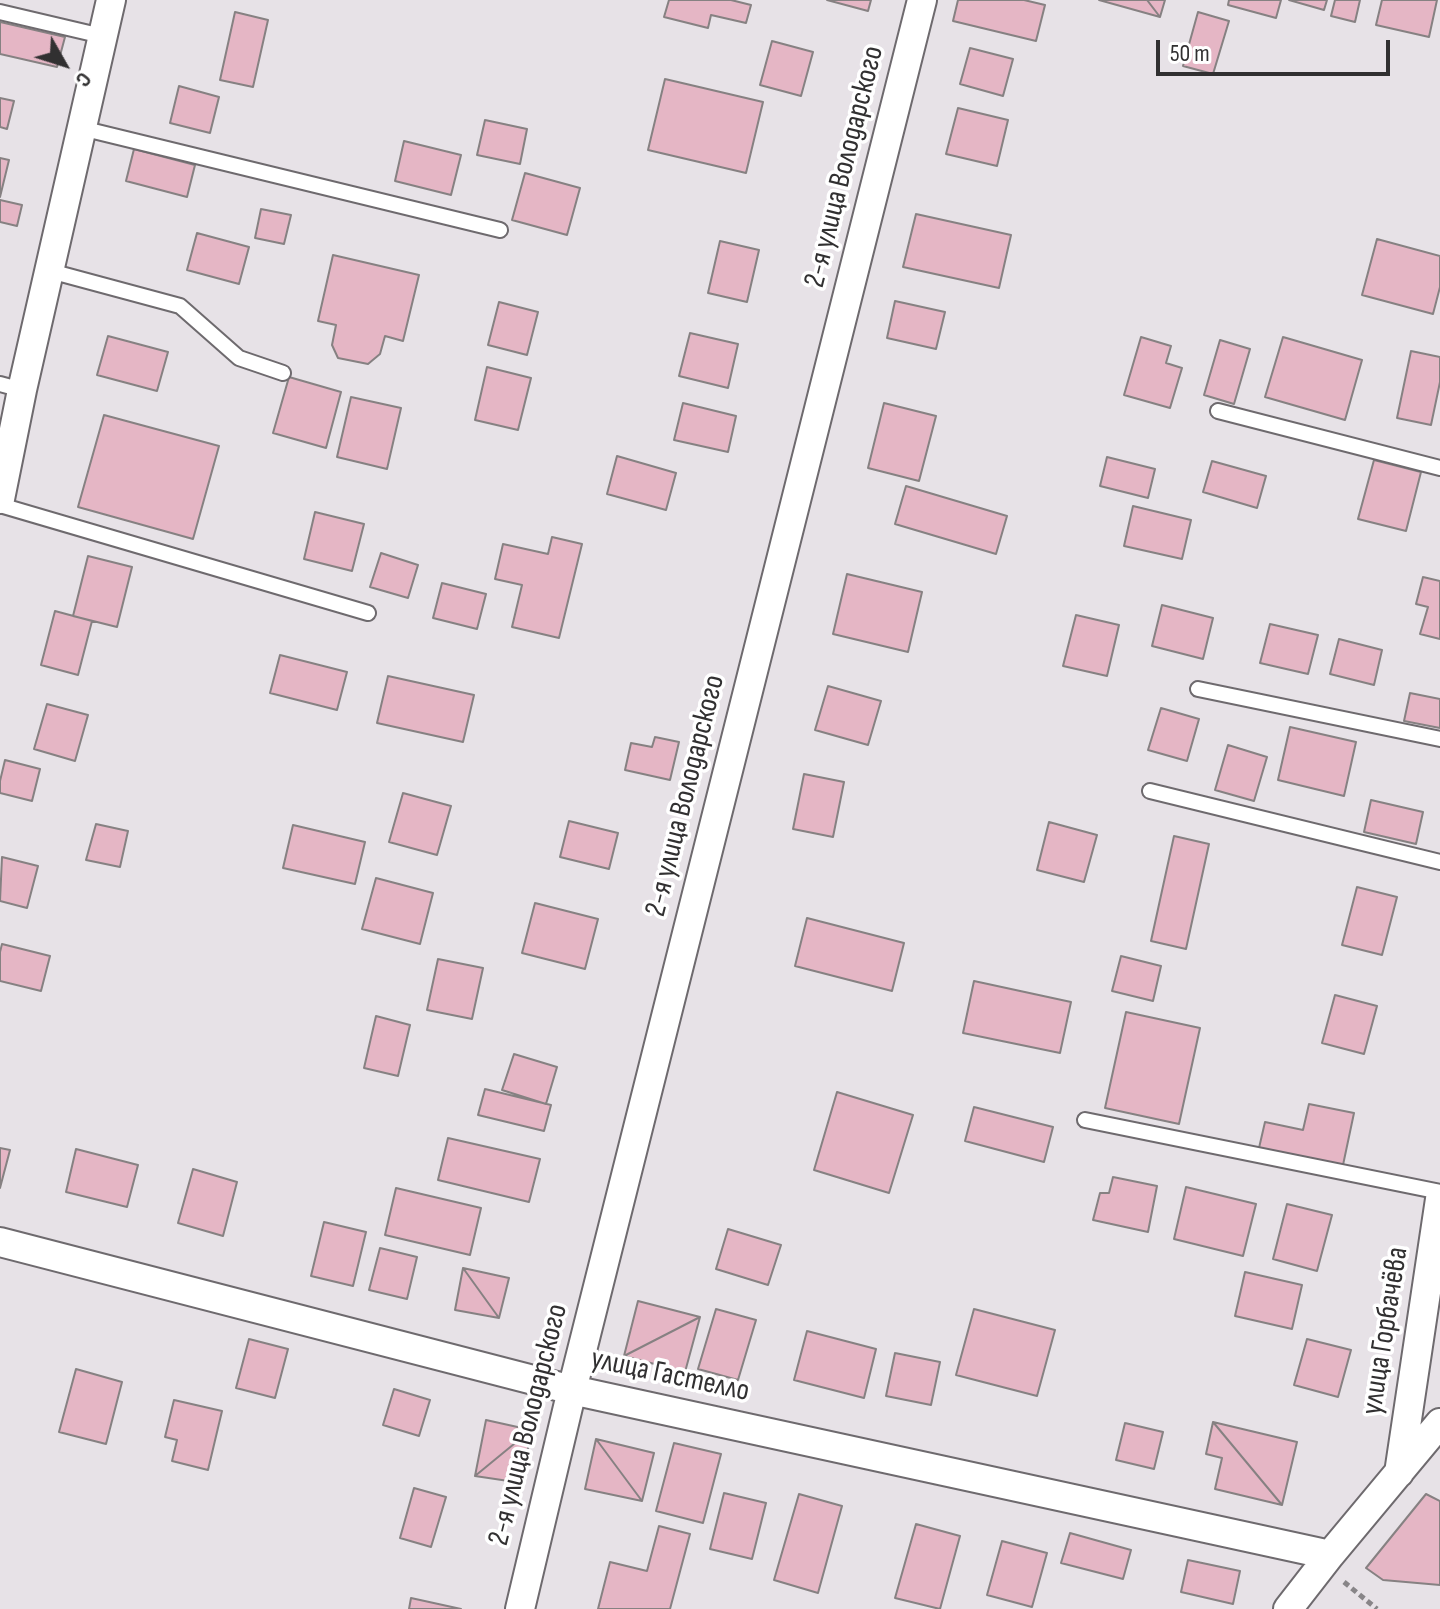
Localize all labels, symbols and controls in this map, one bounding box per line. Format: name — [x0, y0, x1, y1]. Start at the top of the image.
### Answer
north arrow — [24, 24, 104, 104]
scale bar — [1160, 24, 1394, 74]
text: 50 m — [1170, 39, 1210, 68]
street label: 2-я улица Володарского — [798, 43, 892, 291]
text: С — [69, 67, 97, 92]
street label: 2-я улица Володарского — [639, 672, 733, 920]
street label: улица Горбачёва — [1355, 1245, 1417, 1417]
street label: 2-я улица Володарского — [482, 1301, 576, 1549]
street label: улица Гастелло — [588, 1342, 752, 1410]

